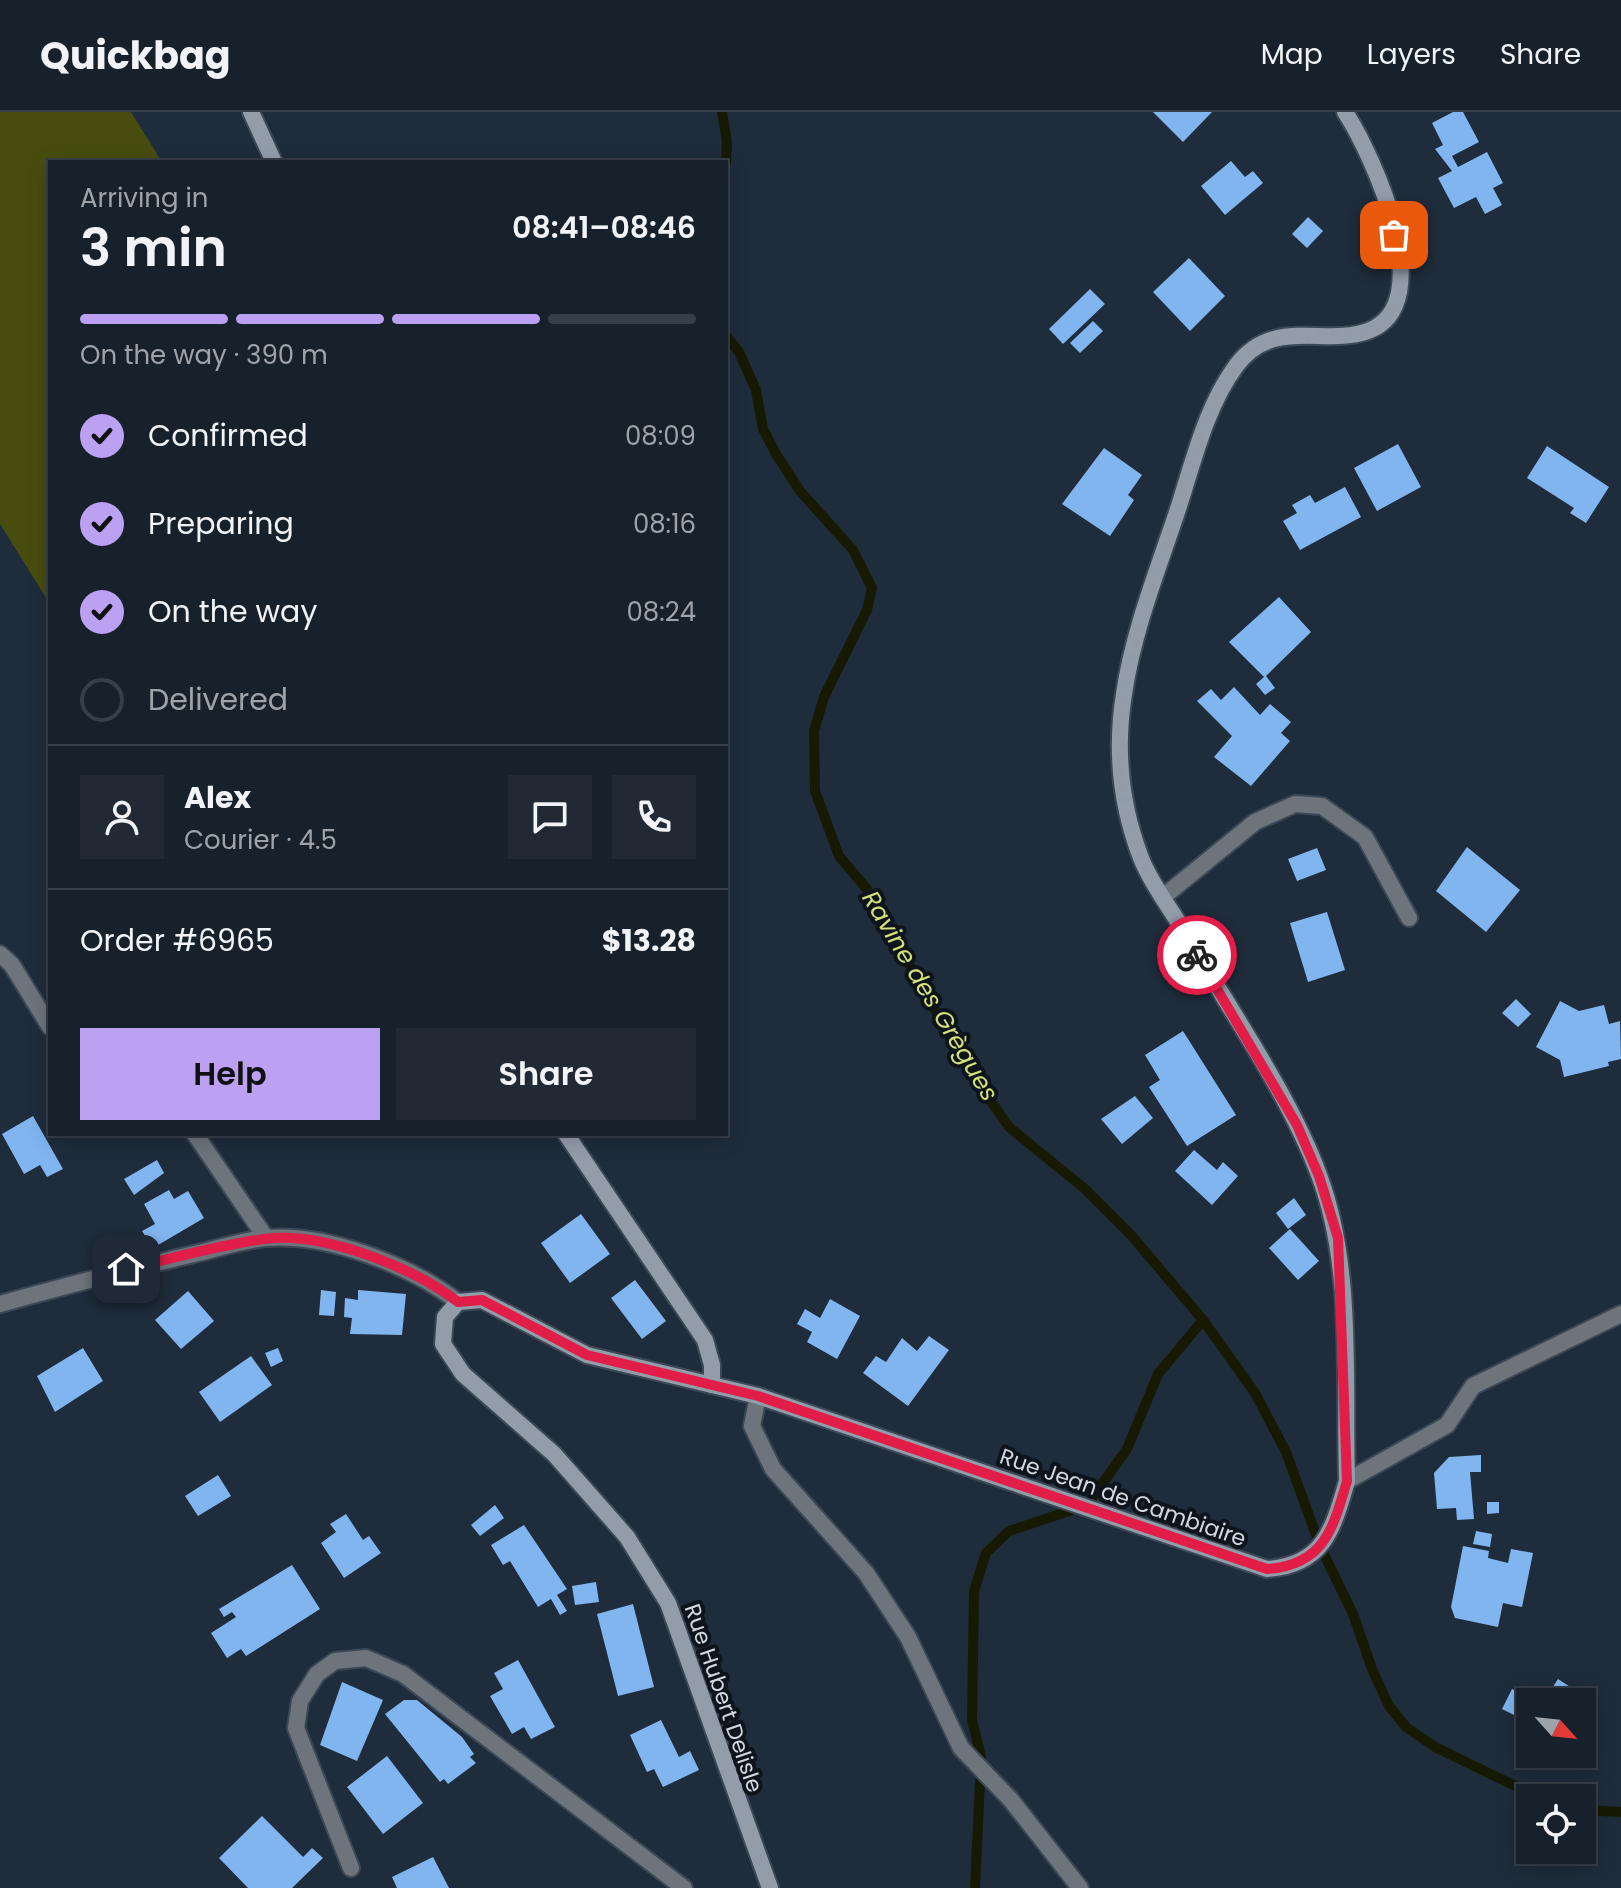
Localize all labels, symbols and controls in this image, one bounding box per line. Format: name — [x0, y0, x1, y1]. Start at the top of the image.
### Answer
text: Quickbag — [40, 29, 231, 82]
text: Map — [1261, 35, 1323, 74]
text: Layers — [1367, 35, 1456, 74]
text: Share — [1500, 35, 1581, 74]
text: Arriving in — [80, 180, 209, 216]
pin — [1360, 201, 1428, 269]
text: 08:41–08:46 — [512, 206, 696, 249]
text: 3 min — [80, 211, 227, 284]
icon: bag — [1372, 213, 1416, 257]
text: On the way · 390 m — [80, 337, 328, 373]
icon: check — [80, 414, 124, 458]
text: Confirmed — [148, 414, 308, 457]
text: 08:09 — [625, 418, 696, 454]
icon: check — [80, 502, 124, 546]
text: Preparing — [148, 502, 294, 545]
text: 08:16 — [633, 506, 696, 542]
icon: check — [80, 590, 124, 634]
text: On the way — [148, 590, 317, 633]
text: 08:24 — [626, 594, 696, 630]
text: Delivered — [148, 678, 288, 721]
button: person — [80, 775, 164, 859]
button: chat — [508, 775, 592, 859]
button: phone — [612, 775, 696, 859]
text: Alex — [184, 776, 251, 819]
text: Courier · 4.5 — [184, 822, 337, 858]
water label: Ravine des Grègues — [855, 884, 1006, 1107]
courier — [1157, 915, 1237, 995]
text: Order #6965 — [80, 919, 274, 962]
text: $13.28 — [602, 919, 696, 962]
icon: bike — [1175, 933, 1219, 977]
button: Help — [80, 1028, 380, 1120]
button: Share — [396, 1028, 696, 1120]
pin — [92, 1235, 160, 1303]
icon: home — [104, 1247, 148, 1291]
street label: Rue Jean de Cambiaire — [996, 1441, 1250, 1554]
street label: Rue Hubert Delisle — [677, 1600, 770, 1797]
north arrow — [1516, 1688, 1596, 1768]
map controls — [1516, 1688, 1596, 1864]
button: locate — [1516, 1784, 1596, 1864]

